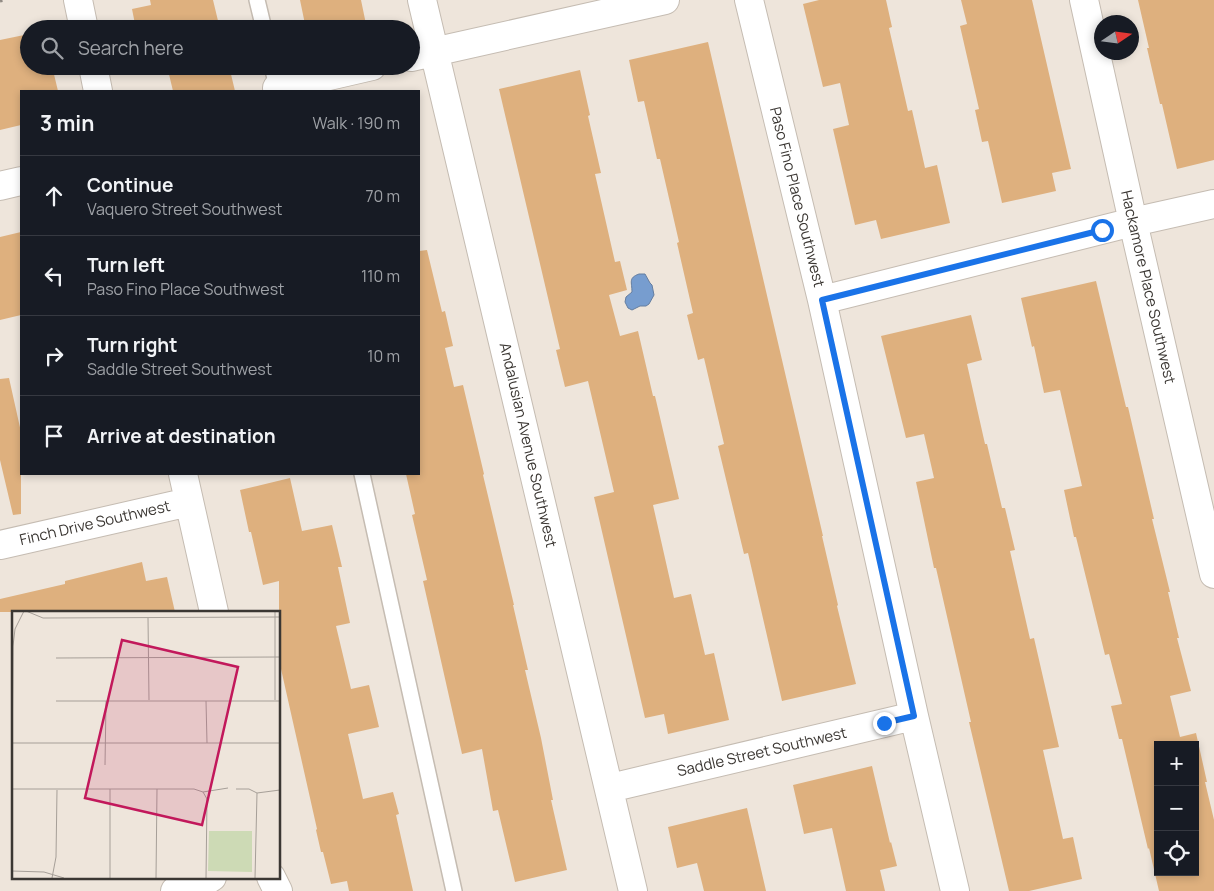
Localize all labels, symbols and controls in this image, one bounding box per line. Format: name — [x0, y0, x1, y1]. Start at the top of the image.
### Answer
north arrow — [1094, 15, 1139, 60]
search box — [20, 20, 420, 75]
icon: search — [38, 34, 66, 62]
text: Search here — [78, 35, 184, 61]
street label: Paso Fino Place Southwest — [765, 105, 830, 289]
text: 3 min — [40, 109, 94, 137]
text: Walk · 190 m — [312, 112, 400, 134]
text: Continue — [87, 172, 173, 198]
icon: ahead — [40, 182, 68, 210]
text: 70 m — [365, 185, 400, 207]
street label: Hackamore Place Southwest — [1116, 188, 1181, 386]
text: Vaquero Street Southwest — [87, 198, 283, 220]
route start — [1091, 219, 1114, 242]
text: Turn left — [87, 252, 165, 278]
icon: left — [40, 262, 68, 290]
text: 110 m — [361, 265, 400, 287]
text: Paso Fino Place Southwest — [87, 278, 284, 300]
text: Turn right — [87, 332, 177, 358]
street label: Andalusian Avenue Southwest — [495, 340, 562, 549]
icon: right — [40, 342, 68, 370]
text: 10 m — [367, 345, 400, 367]
text: Saddle Street Southwest — [87, 358, 272, 380]
icon: arrive — [40, 422, 68, 450]
text: Arrive at destination — [87, 423, 276, 449]
street label: Finch Drive Southwest — [17, 495, 172, 550]
inset map — [12, 611, 280, 878]
route end — [873, 712, 896, 735]
street label: Saddle Street Southwest — [675, 722, 849, 781]
map controls — [1154, 741, 1199, 876]
button: + — [1154, 741, 1199, 786]
button: − — [1154, 786, 1199, 831]
button: locate — [1154, 831, 1199, 876]

